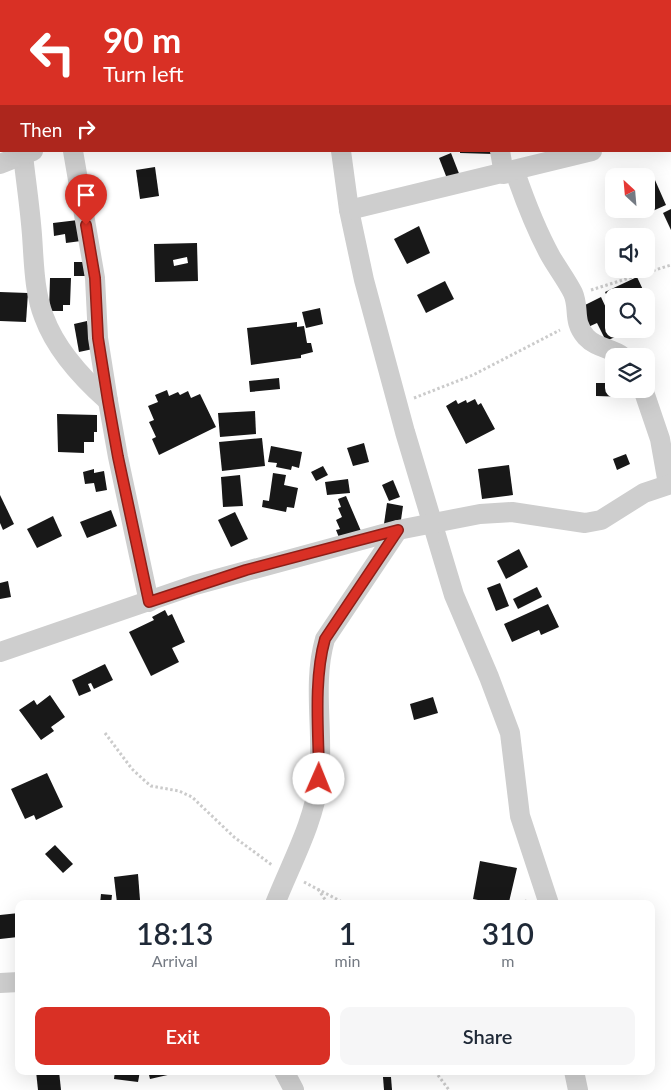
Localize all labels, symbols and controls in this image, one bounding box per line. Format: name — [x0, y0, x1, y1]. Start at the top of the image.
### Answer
text: 90 m — [103, 18, 181, 60]
icon: left — [20, 20, 85, 85]
text: Turn left — [103, 60, 184, 87]
icon: right — [72, 115, 100, 143]
text: Then — [20, 118, 62, 141]
north arrow — [605, 168, 655, 218]
map controls — [605, 168, 655, 398]
pin — [65, 174, 107, 225]
icon: arrive — [72, 181, 100, 209]
button: sound — [605, 228, 655, 278]
button: search — [605, 288, 655, 338]
button: layers — [605, 348, 655, 398]
position arrow — [292, 752, 344, 804]
text: 18:13 — [136, 915, 213, 951]
text: 1 — [339, 915, 356, 951]
text: 310 — [482, 915, 534, 951]
text: Arrival — [152, 951, 198, 970]
text: min — [335, 951, 360, 970]
text: m — [501, 951, 514, 970]
button: Exit — [35, 1007, 330, 1065]
button: Share — [340, 1007, 635, 1065]

